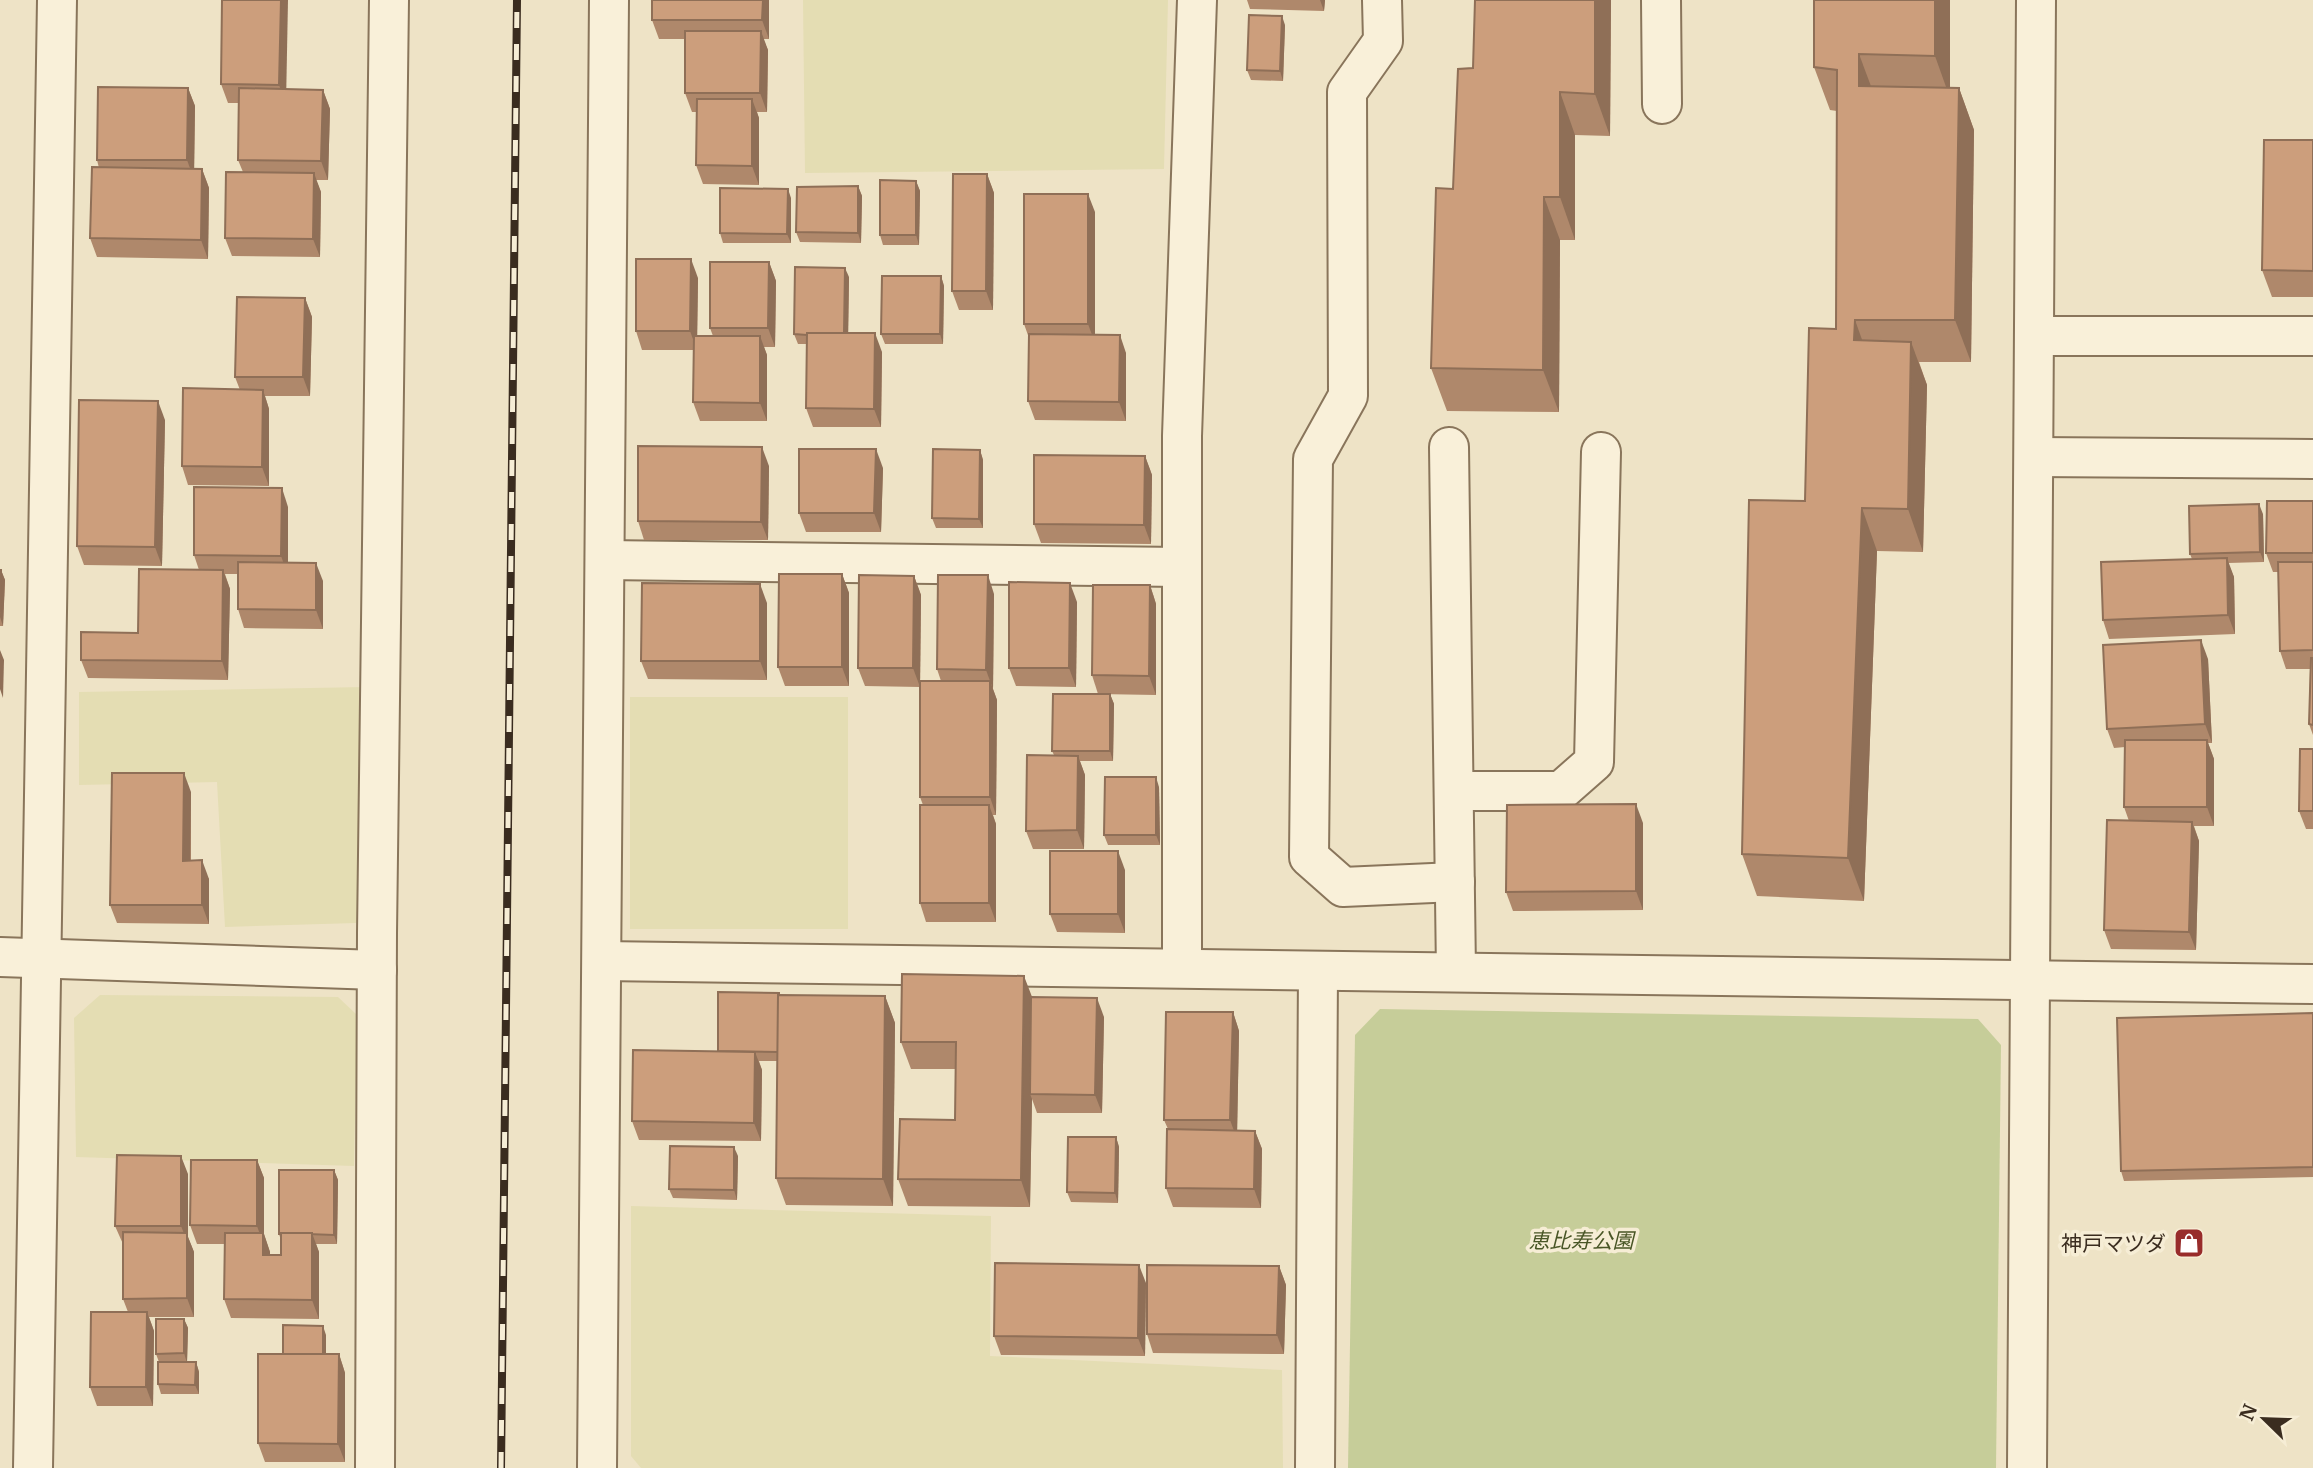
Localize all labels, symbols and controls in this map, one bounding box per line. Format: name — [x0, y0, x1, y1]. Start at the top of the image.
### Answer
shop icon: 神戸マツダ — [2172, 1226, 2206, 1260]
park label: 恵比寿公園 — [1529, 1227, 1636, 1254]
place label: 神戸マツダ — [2061, 1230, 2166, 1257]
north arrow — [2229, 1384, 2299, 1454]
text: N — [2234, 1401, 2262, 1424]

